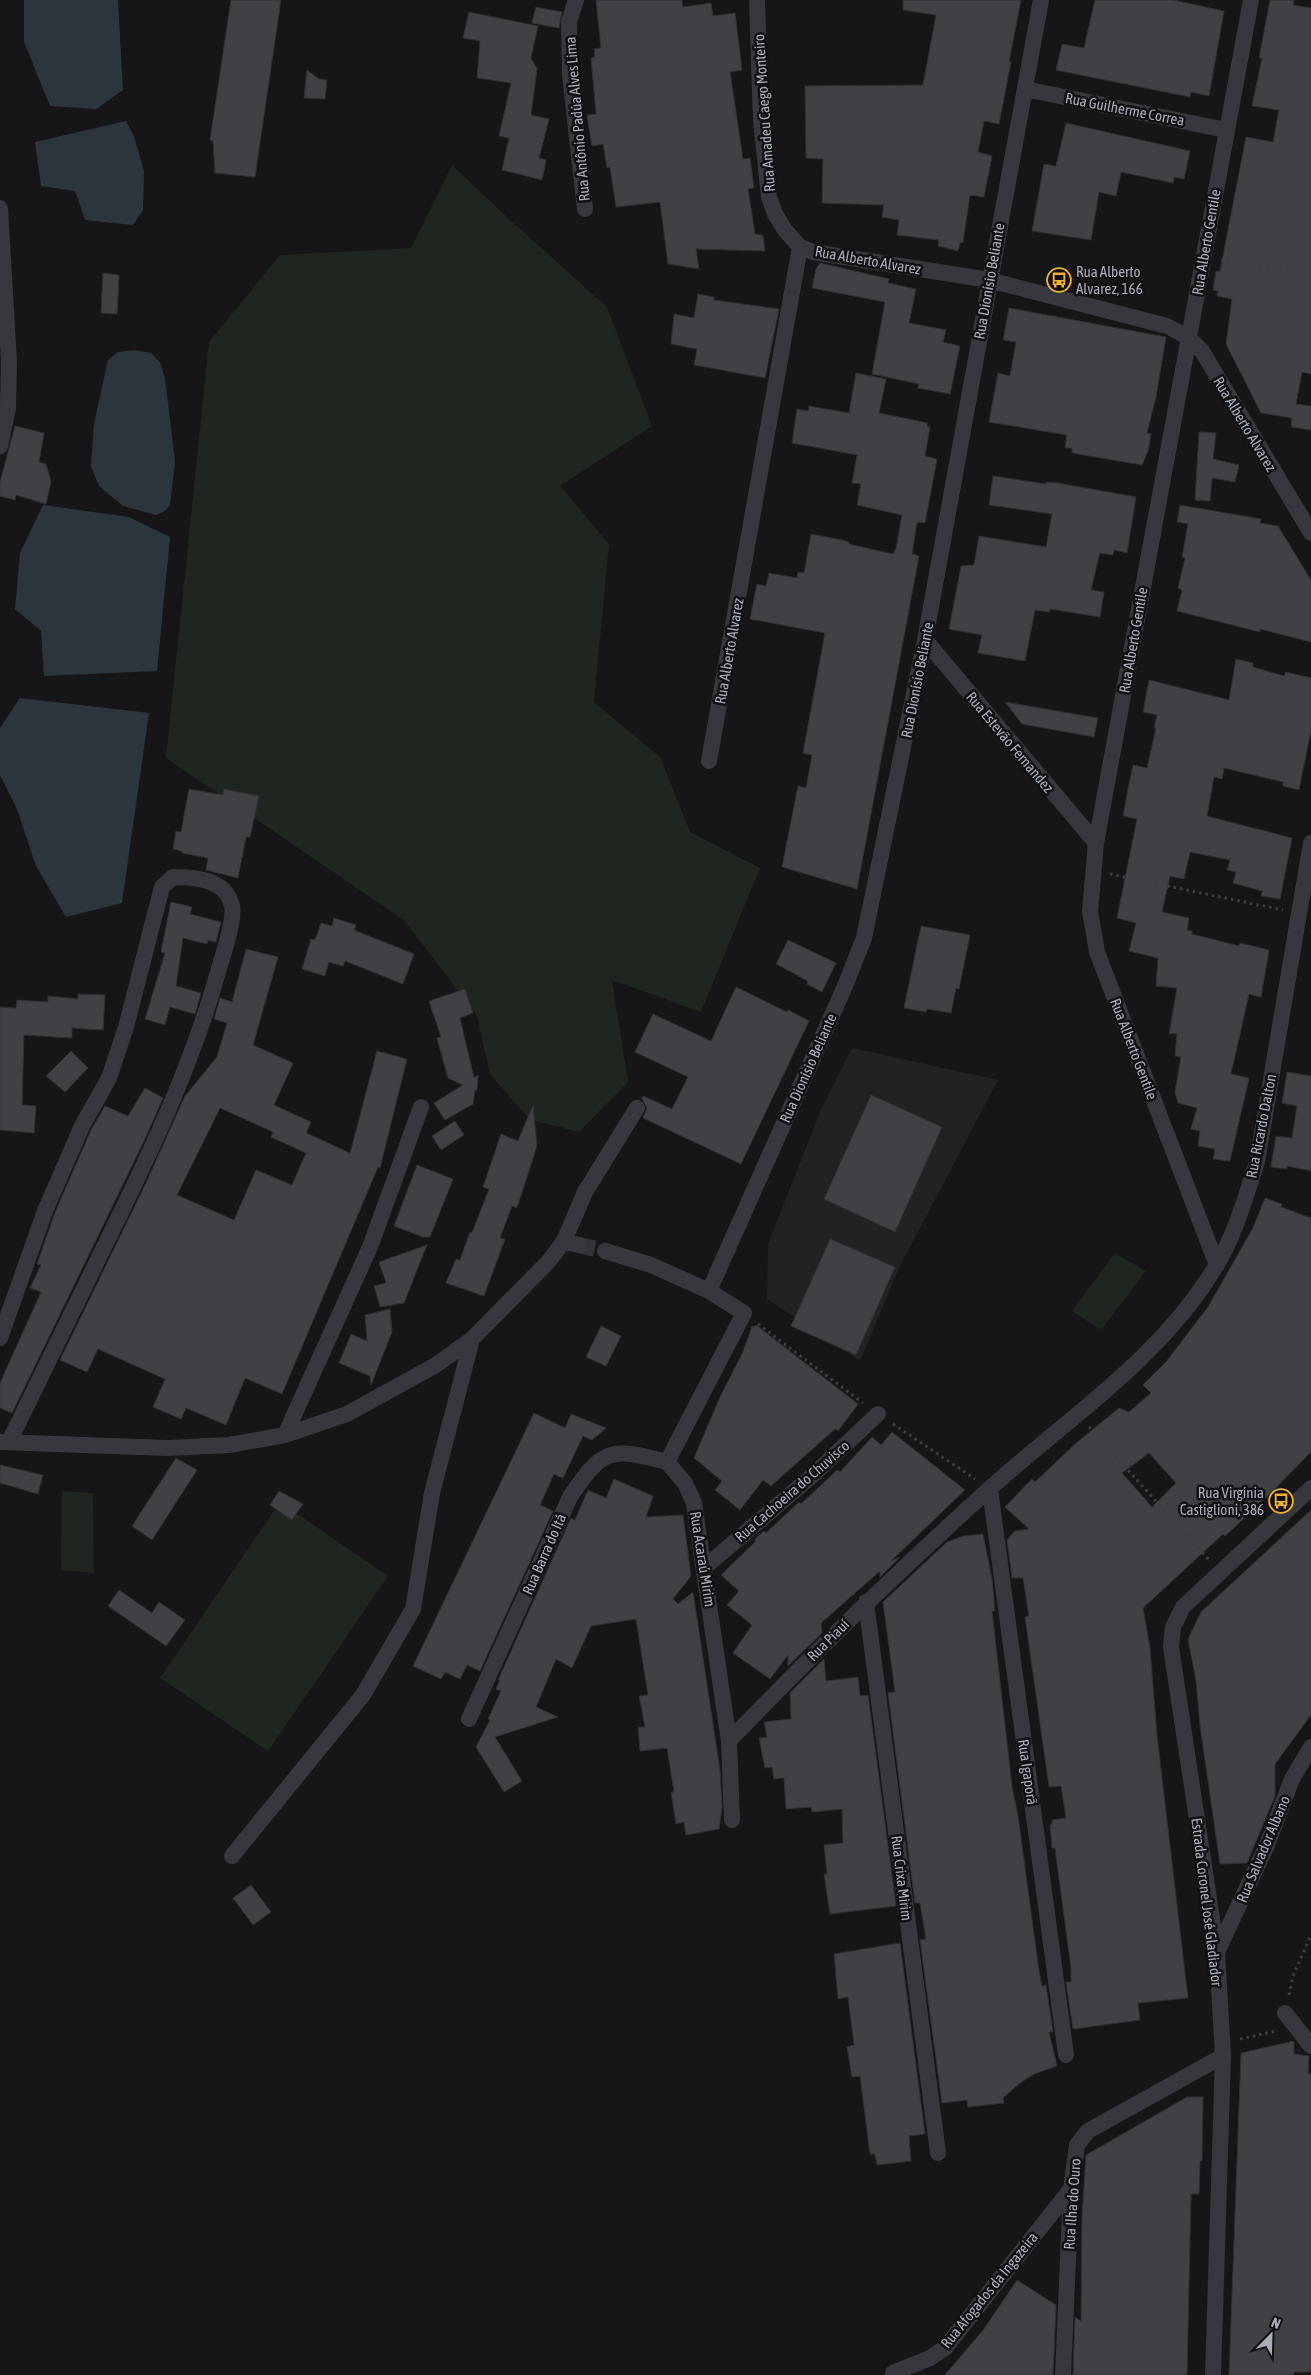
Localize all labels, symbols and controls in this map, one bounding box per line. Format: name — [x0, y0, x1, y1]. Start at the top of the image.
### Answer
street label: Rua Amadeu Caego Monteiro — [750, 33, 778, 193]
street label: Rua Antônio Padúa Alves Lima — [561, 36, 593, 202]
street label: Rua Guilherme Correa — [1064, 89, 1186, 129]
street label: Rua Alberto Gentile — [1188, 188, 1224, 296]
street label: Rua Dionísio Beliante — [970, 221, 1008, 340]
street label: Rua Alberto Alvarez — [814, 242, 923, 278]
place label: Rua Alberto Alvarez, 166 — [1076, 263, 1143, 297]
bus stop icon: Rua Alberto Alvarez, 166 — [1046, 267, 1072, 293]
street label: Rua Alberto Alvarez — [1210, 374, 1280, 475]
street label: Rua Alberto Gentile — [1115, 586, 1151, 694]
street label: Rua Alberto Alvarez — [711, 596, 747, 705]
street label: Rua Dionísio Beliante — [897, 620, 937, 739]
street label: Rua Estevão Fernandez — [963, 688, 1057, 796]
street label: Rua Alberto Gentile — [1107, 996, 1161, 1102]
street label: Rua Dionísio Beliante — [776, 1011, 840, 1125]
street label: Rua Ricardo Dalton — [1243, 1072, 1279, 1180]
street label: Rua Cachoeira do Chuvisco — [731, 1437, 853, 1545]
place label: Rua Virgínia Castiglioni, 386 — [1180, 1484, 1264, 1518]
bus stop icon: Rua Virgínia Castiglioni, 386 — [1268, 1488, 1294, 1514]
street label: Rua Acaraú Mirim — [687, 1510, 719, 1608]
street label: Rua Barra do Itá — [519, 1511, 569, 1597]
street label: Rua Piauí — [804, 1615, 853, 1664]
street label: Rua Igaporã — [1015, 1738, 1041, 1806]
street label: Rua Salvador Albano — [1233, 1793, 1293, 1905]
street label: Estrada Coronel José Gladiador — [1188, 1817, 1226, 1988]
street label: Rua Crixa Mirim — [888, 1834, 916, 1922]
street label: Rua Ilha do Ouro — [1060, 2158, 1084, 2250]
street label: Rua Afogados da Ingazeira — [937, 2229, 1041, 2351]
north arrow — [1246, 2310, 1296, 2360]
text: N — [1269, 2314, 1283, 2332]

